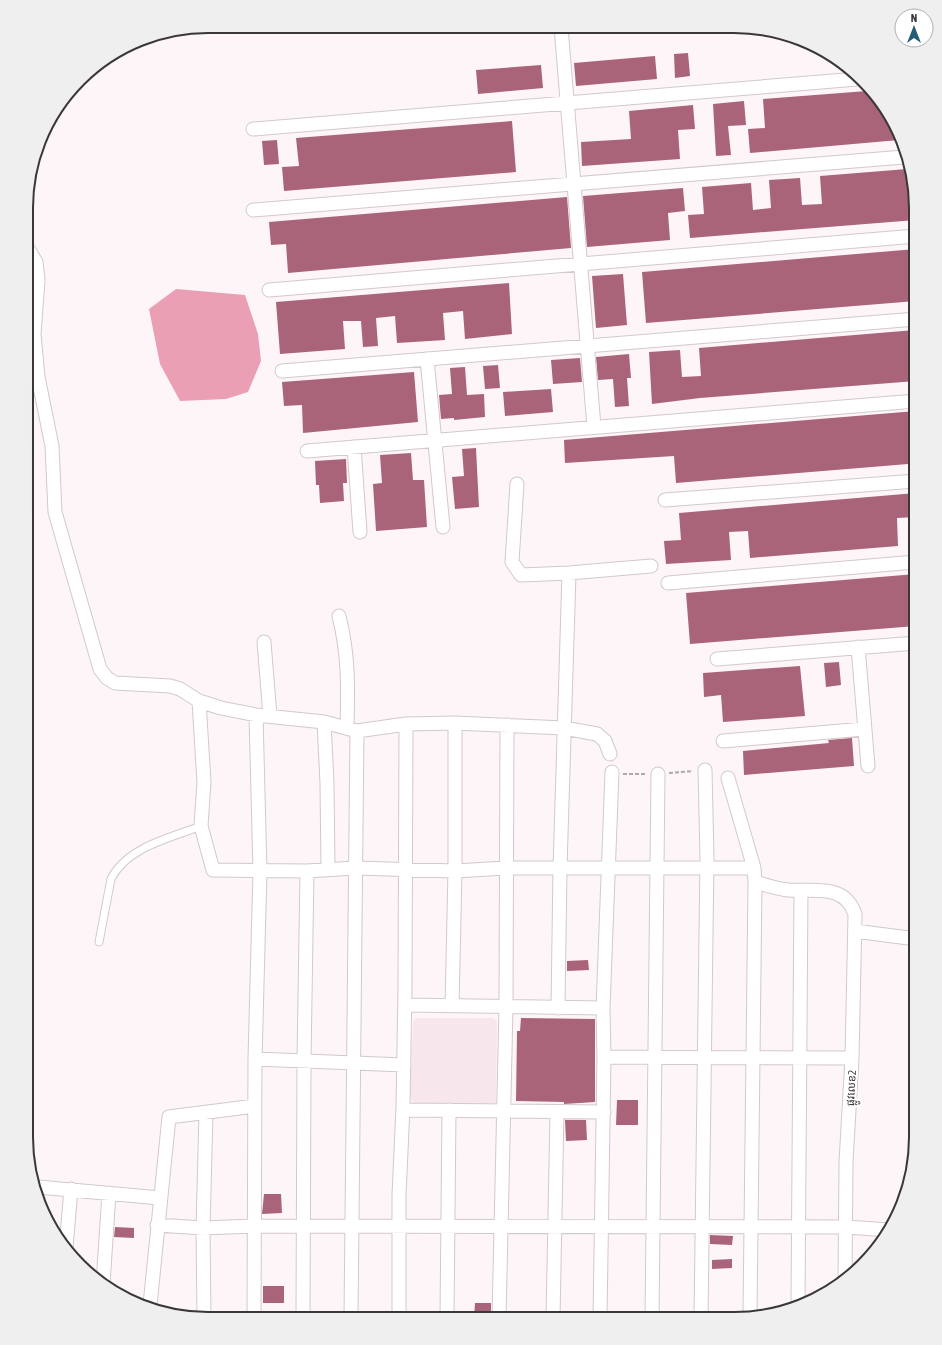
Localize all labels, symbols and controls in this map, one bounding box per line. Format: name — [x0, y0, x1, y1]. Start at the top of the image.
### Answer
north arrow — [894, 8, 934, 48]
text: N — [911, 12, 917, 24]
street label: ផ្លូវលេខ2 — [844, 1070, 862, 1107]

